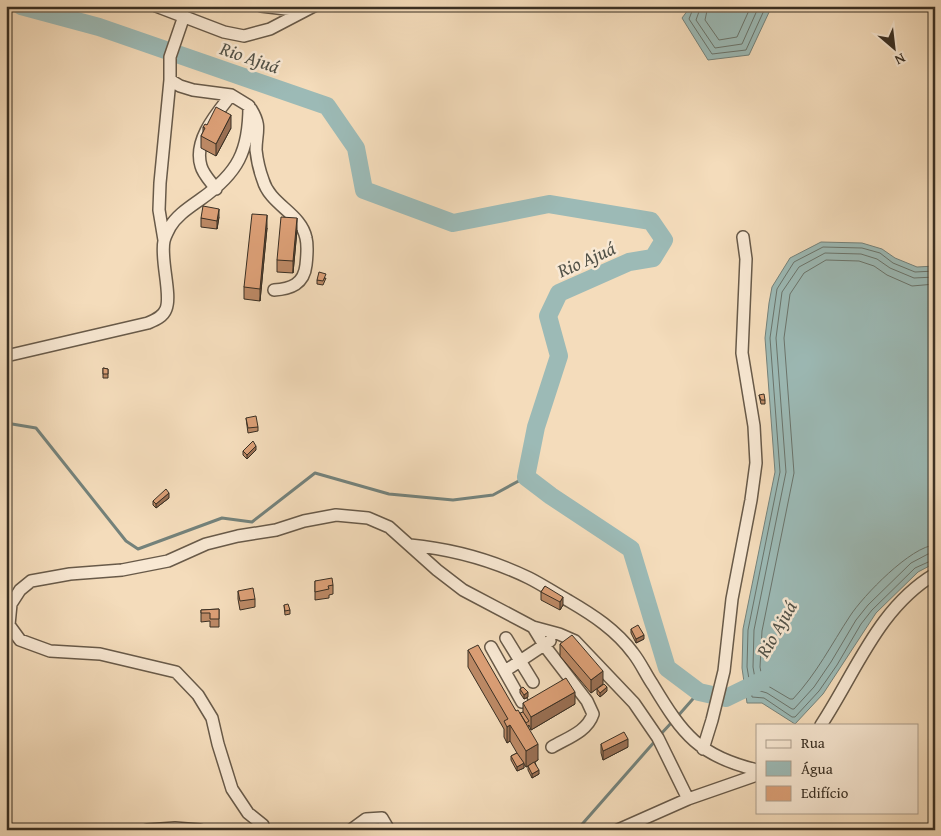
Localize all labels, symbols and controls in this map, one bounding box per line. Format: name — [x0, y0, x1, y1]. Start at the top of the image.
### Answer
north arrow — [868, 22, 918, 72]
water label: Rio Ajuá — [216, 33, 284, 80]
text: N — [891, 48, 909, 71]
water label: Rio Ajuá — [551, 234, 620, 285]
water label: Rio Ajuá — [748, 595, 804, 663]
legend — [756, 724, 918, 814]
text: Rua — [801, 732, 825, 753]
text: Água — [801, 758, 833, 779]
text: Edifício — [801, 782, 849, 803]

